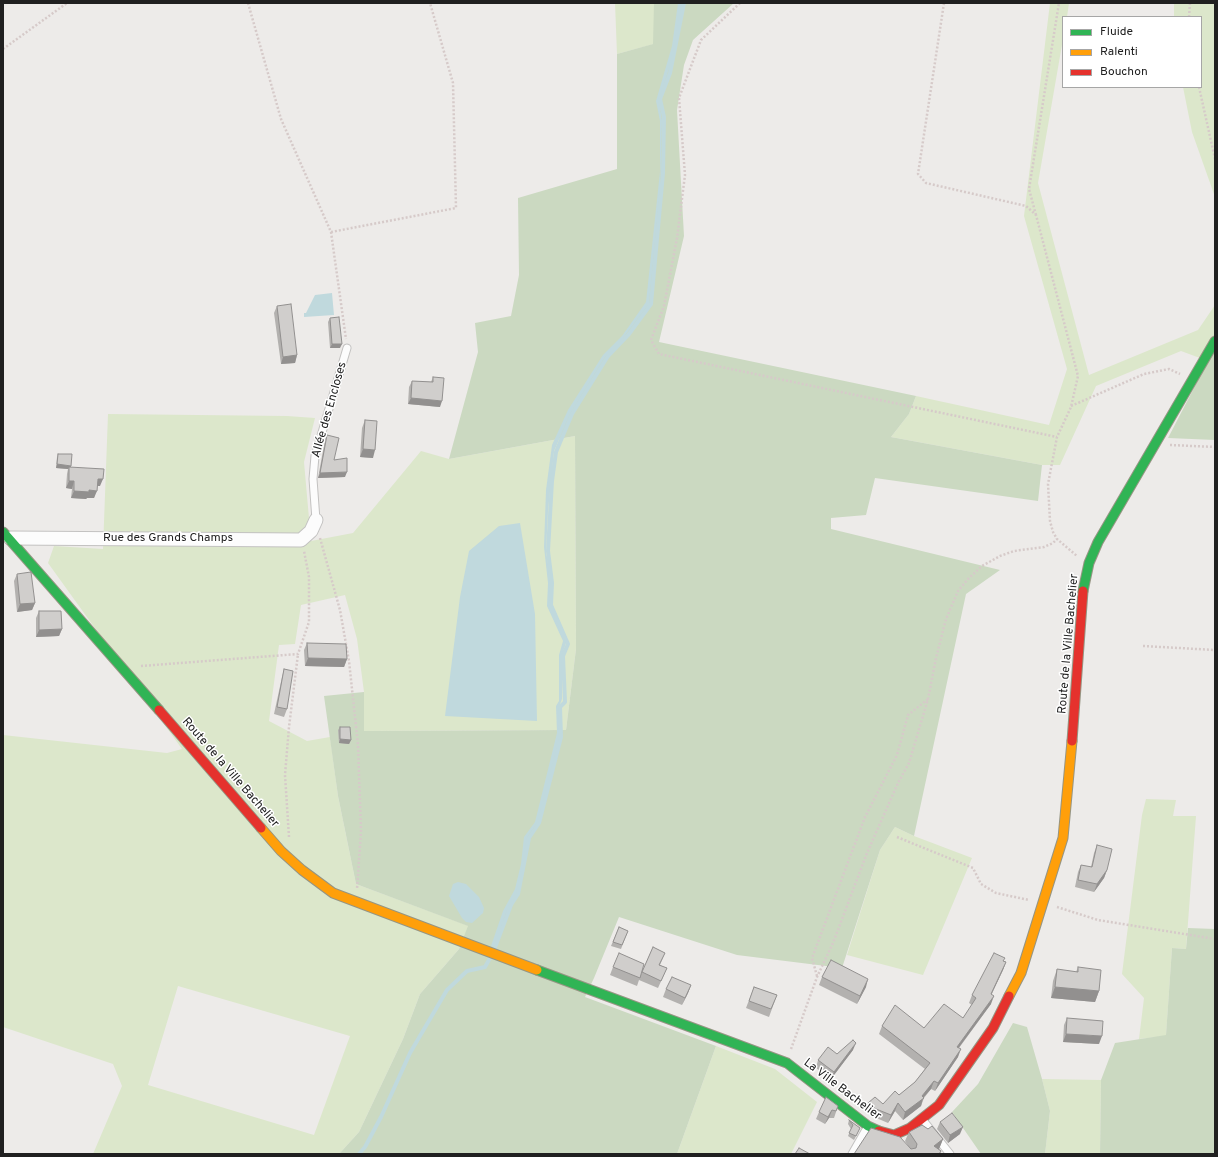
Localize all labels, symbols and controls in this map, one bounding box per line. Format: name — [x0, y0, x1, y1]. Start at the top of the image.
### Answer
legend — [1062, 16, 1202, 88]
text: Fluide — [1100, 24, 1133, 40]
text: Ralenti — [1100, 44, 1138, 60]
text: Bouchon — [1100, 64, 1148, 80]
street label: Allée des Encloses — [309, 360, 351, 460]
street label: Rue des Grands Champs — [103, 532, 233, 546]
street label: Route de la Ville Bachelier — [1056, 573, 1082, 715]
street label: Route de la Ville Bachelier — [178, 715, 282, 831]
street label: La Ville Bachelier — [800, 1056, 884, 1124]

